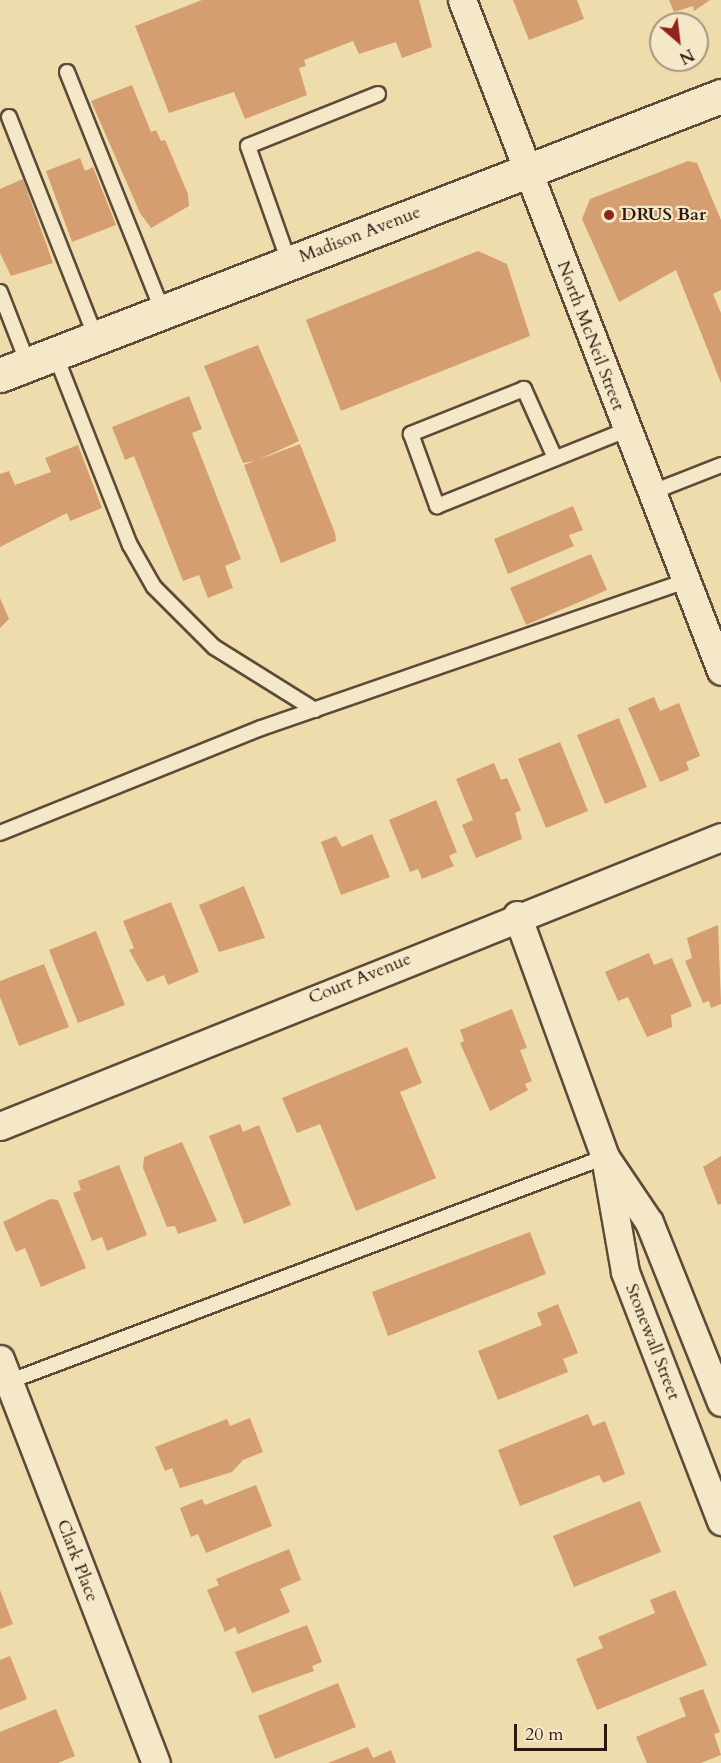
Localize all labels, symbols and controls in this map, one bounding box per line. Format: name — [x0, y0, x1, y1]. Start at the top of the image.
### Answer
north arrow — [649, 12, 709, 72]
text: N — [675, 43, 698, 69]
street label: Madison Avenue — [296, 202, 424, 268]
place label: DRUS Bar — [621, 204, 706, 226]
marker: DRUS Bar — [602, 208, 616, 222]
street label: North McNeil Street — [552, 258, 628, 414]
street label: Court Avenue — [306, 949, 414, 1009]
street label: Stonewall Street — [620, 1281, 684, 1403]
street label: Clark Place — [51, 1517, 103, 1605]
scale bar — [517, 1712, 610, 1750]
text: 20 m — [525, 1722, 564, 1747]

